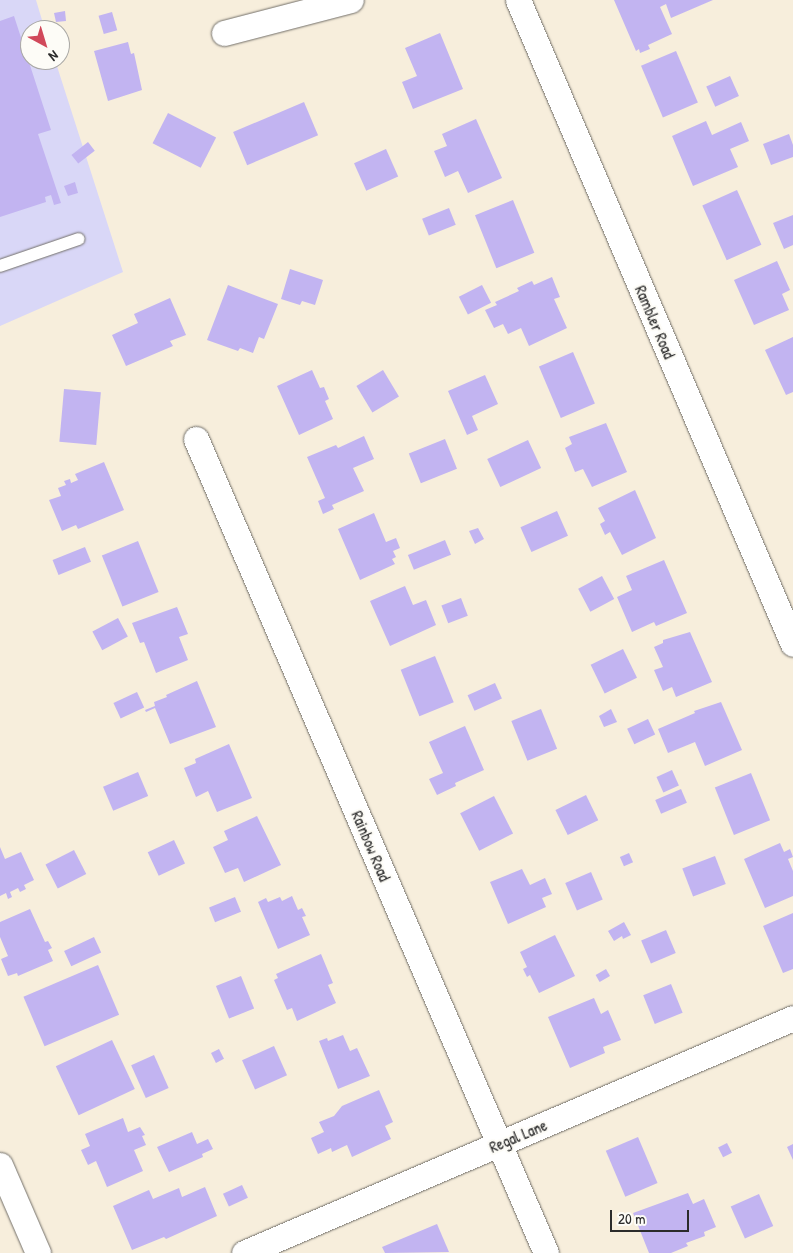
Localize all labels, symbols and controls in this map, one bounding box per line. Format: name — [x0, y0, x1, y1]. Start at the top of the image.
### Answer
north arrow — [20, 20, 70, 70]
text: N — [45, 47, 63, 66]
street label: Rambler Road — [631, 282, 679, 362]
street label: Rainbow Road — [348, 808, 394, 884]
street label: Regal Lane — [486, 1115, 550, 1157]
scale bar — [613, 1200, 692, 1232]
text: 20 m — [618, 1208, 645, 1229]

